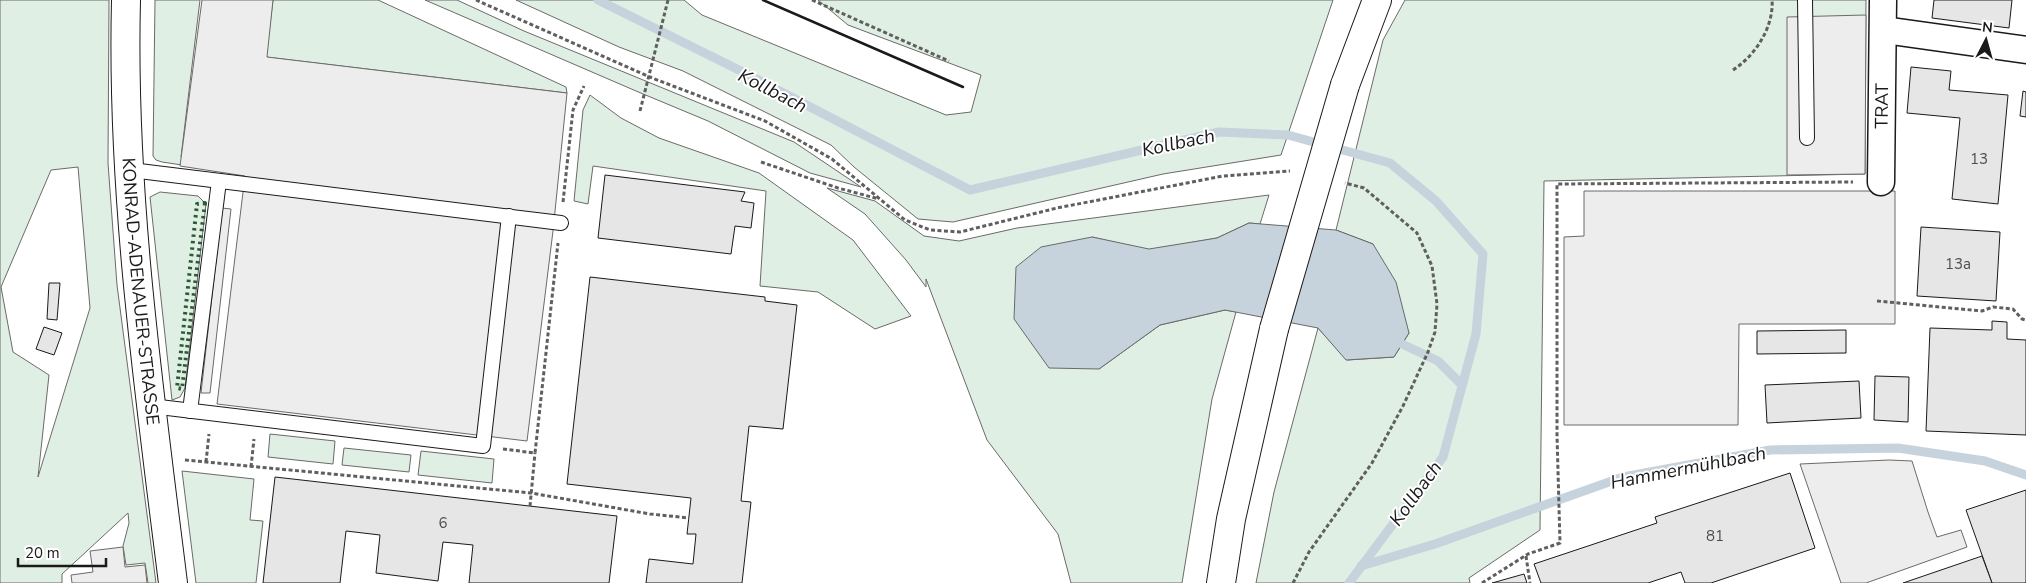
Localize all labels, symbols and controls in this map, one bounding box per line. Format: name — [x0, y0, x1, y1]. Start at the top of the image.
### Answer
north arrow — [1961, 15, 2011, 65]
text: N — [1981, 18, 1994, 38]
water label: Kollbach — [734, 62, 812, 119]
street label: TRAT — [1870, 83, 1894, 129]
water label: Kollbach — [1139, 123, 1217, 163]
house number: 13 — [1970, 149, 1988, 169]
street label: KONRAD-ADENAUER-STRASSE — [116, 157, 165, 427]
house number: 13a — [1945, 254, 1971, 274]
water label: Hammermühlbach — [1608, 440, 1768, 496]
water label: Kollbach — [1383, 456, 1448, 531]
house number: 6 — [438, 513, 448, 533]
house number: 81 — [1706, 526, 1724, 546]
scale bar — [18, 536, 105, 568]
text: 20 m — [25, 543, 60, 563]

